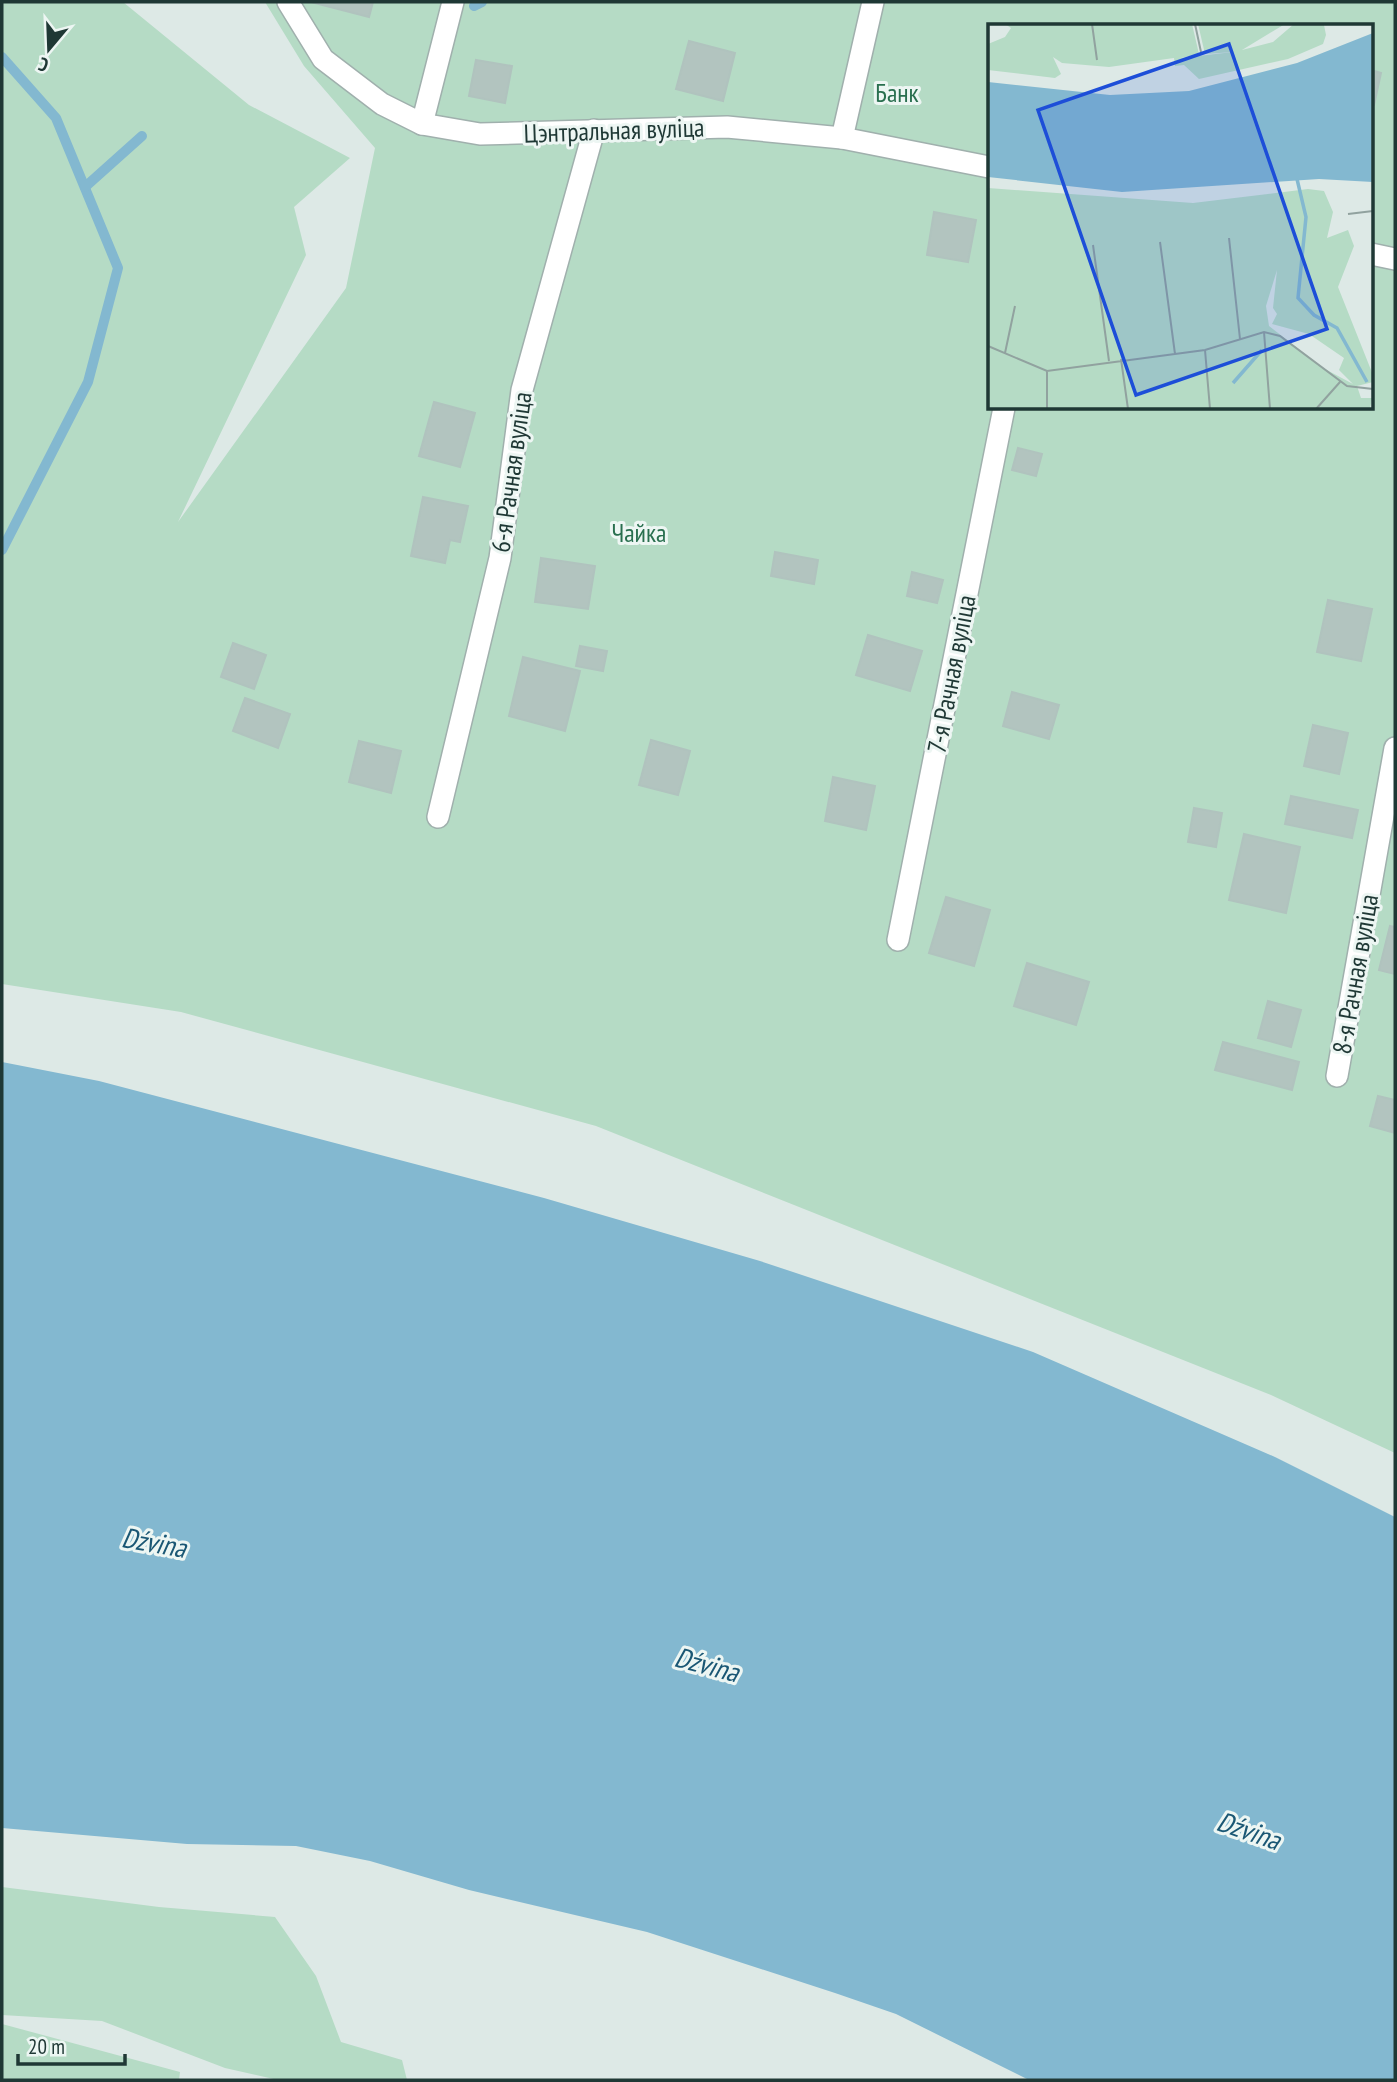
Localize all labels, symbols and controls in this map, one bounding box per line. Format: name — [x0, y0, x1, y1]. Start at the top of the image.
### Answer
north arrow — [14, 14, 84, 84]
inset map — [988, 24, 1372, 410]
text: С — [35, 52, 51, 78]
park label: Банк — [875, 76, 919, 109]
street label: Цэнтральная вуліца — [523, 110, 705, 150]
street label: 6-я Рачная вуліца — [483, 390, 539, 554]
park label: Чайка — [612, 516, 666, 549]
street label: 7-я Рачная вуліца — [919, 592, 983, 756]
street label: 8-я Рачная вуліца — [1325, 891, 1385, 1057]
water label: Dźvina — [119, 1518, 191, 1566]
water label: Dźvina — [671, 1638, 745, 1691]
water label: Dźvina — [1212, 1802, 1287, 1859]
scale bar — [18, 2022, 124, 2066]
text: 20 m — [28, 2033, 65, 2060]

